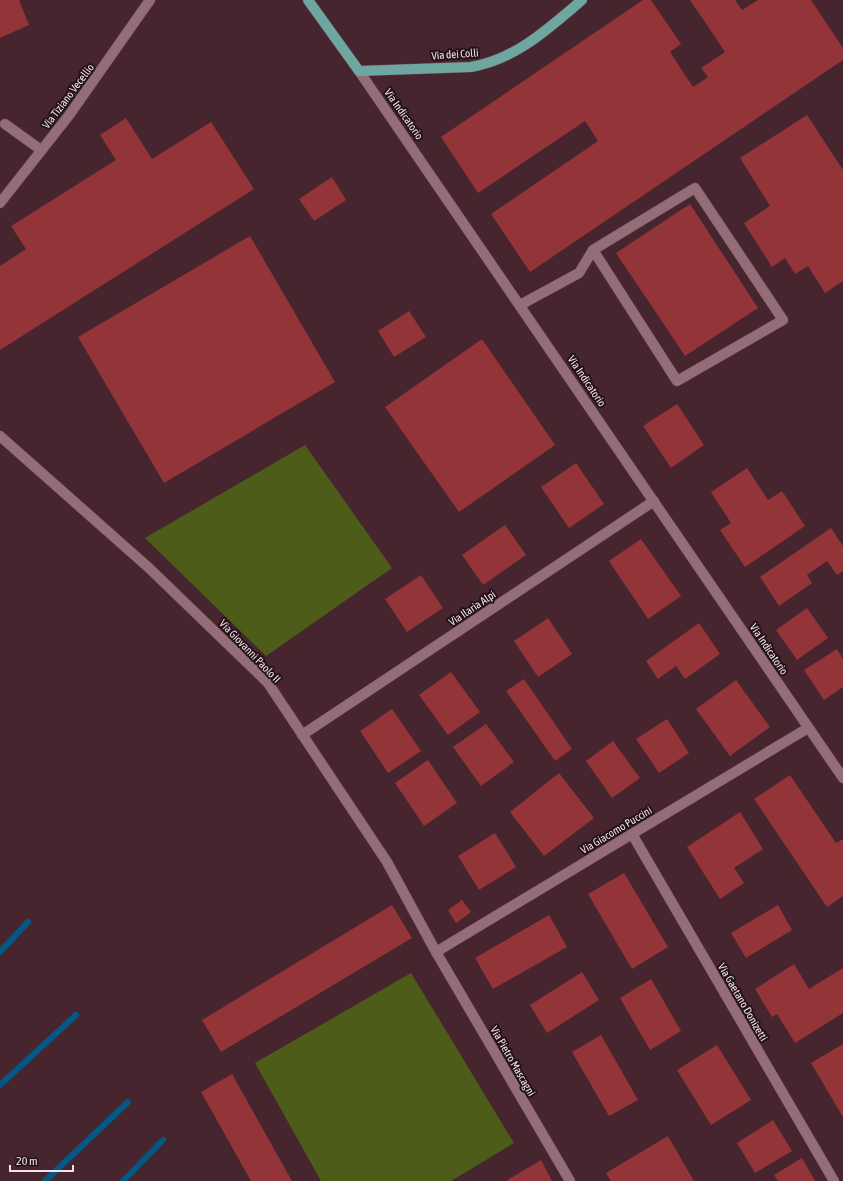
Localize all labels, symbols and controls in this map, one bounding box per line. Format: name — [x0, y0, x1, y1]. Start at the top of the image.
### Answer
street label: Via dei Colli — [431, 46, 479, 62]
street label: Via Tiziano Vecellio — [40, 61, 96, 131]
street label: Via Indicatorio — [382, 86, 426, 142]
street label: Via Indicatorio — [566, 353, 608, 409]
street label: Via Ilaria Alpi — [446, 588, 498, 628]
street label: Via Giovanni Paolo II — [217, 617, 283, 685]
street label: Via Indicatorio — [748, 621, 790, 677]
street label: Via Giacomo Puccini — [578, 804, 654, 856]
street label: Via Gaetano Donizetti — [716, 961, 770, 1043]
street label: Via Pietro Mascagni — [488, 1024, 538, 1098]
scale bar — [10, 1147, 73, 1173]
text: 20 m — [16, 1154, 38, 1168]

